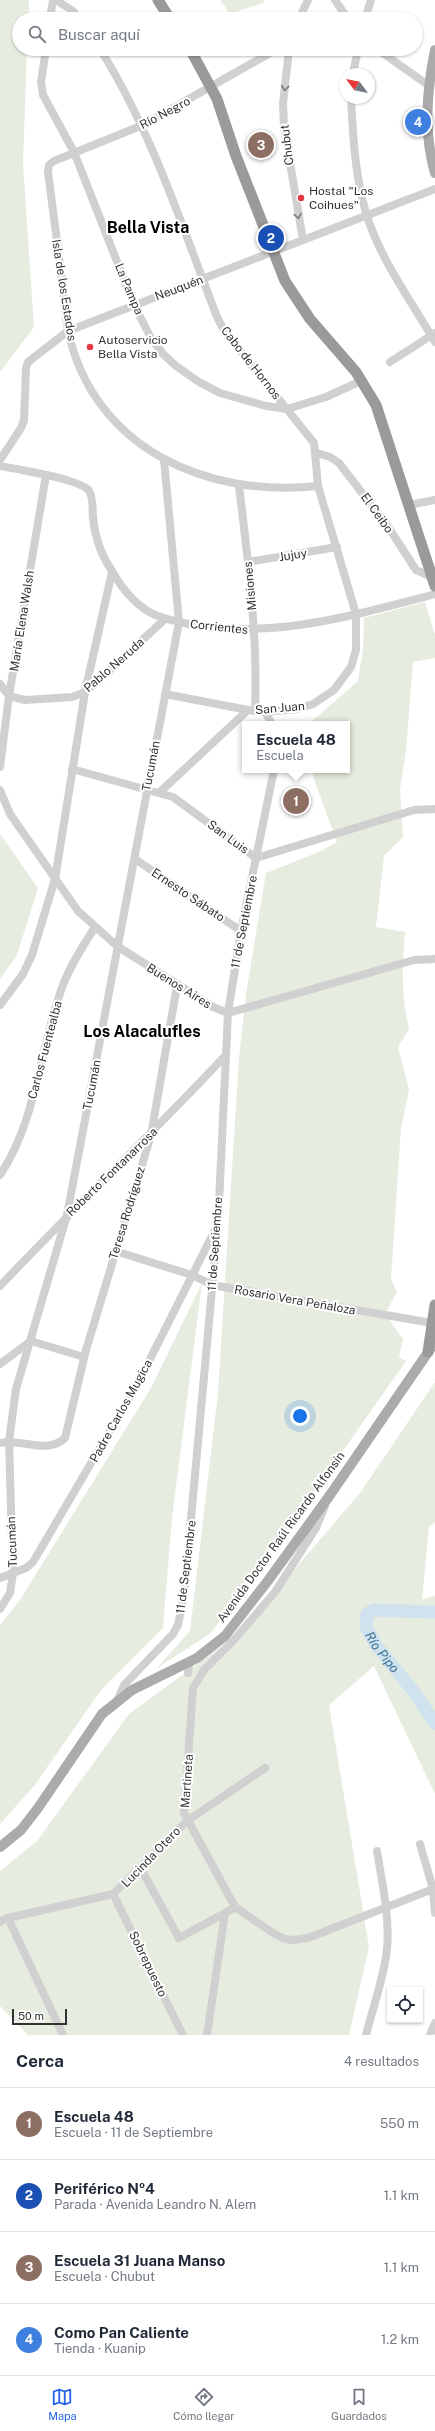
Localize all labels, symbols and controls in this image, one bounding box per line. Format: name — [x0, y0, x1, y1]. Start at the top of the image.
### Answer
search box — [12, 12, 423, 56]
icon: search — [26, 23, 48, 45]
text: Buscar aquí — [58, 26, 140, 43]
north arrow — [339, 68, 375, 104]
one-way arrow — [280, 85, 289, 91]
street label: Río Negro — [137, 94, 193, 132]
pin: 4 — [405, 107, 431, 137]
street label: Chubut — [278, 123, 296, 166]
pin: 3 — [248, 130, 274, 160]
place label: Hostal "Los Coihues" — [309, 184, 373, 212]
marker: Hostal "Los Coihues" — [296, 193, 306, 203]
one-way arrow — [294, 213, 302, 220]
district label: Bella Vista — [107, 218, 189, 237]
pin: 2 — [258, 223, 284, 253]
street label: Isla de los Estados — [49, 238, 79, 342]
street label: La Pampa — [112, 261, 146, 317]
street label: Neuquén — [153, 272, 205, 304]
street label: Cabo de Hornos — [218, 324, 284, 402]
place label: Autoservicio Bella Vista — [98, 333, 168, 361]
marker: Autoservicio Bella Vista — [85, 342, 95, 352]
street label: El Ceibo — [358, 490, 396, 536]
street label: Jujuy — [278, 546, 309, 564]
street label: Misiones — [241, 561, 259, 611]
street label: María Elena Walsh — [7, 569, 37, 672]
street label: Corrientes — [189, 617, 249, 637]
street label: Pablo Neruda — [81, 635, 147, 695]
street label: San Juan — [255, 699, 305, 717]
popup — [242, 721, 350, 773]
text: Escuela 48 — [256, 731, 336, 748]
street label: Tucumán — [139, 740, 163, 792]
text: Escuela — [256, 748, 304, 763]
pin: 1 — [283, 786, 309, 816]
street label: San Luis — [205, 817, 251, 857]
street label: Ernesto Sábato — [149, 865, 227, 925]
street label: 11 de Septiembre — [228, 874, 260, 970]
street label: Buenos Aires — [144, 961, 214, 1011]
street label: Carlos Fuentealba — [25, 999, 65, 1101]
district label: Los Alacalufles — [83, 1022, 201, 1041]
street label: Tucumán — [80, 1059, 104, 1111]
street label: Roberto Fontanarrosa — [64, 1125, 160, 1219]
street label: Teresa Rodríguez — [106, 1165, 148, 1261]
street label: 11 de Septiembre — [205, 1196, 225, 1292]
street label: Rosario Vera Peñaloza — [233, 1282, 357, 1318]
street label: Padre Carlos Mugica — [87, 1357, 155, 1465]
your location — [290, 1406, 310, 1426]
street label: Avenida Doctor Raúl Ricardo Alfonsín — [214, 1449, 348, 1625]
street label: Tucumán — [4, 1516, 20, 1568]
street label: 11 de Septiembre — [173, 1519, 199, 1615]
water label: Río Pipo — [362, 1629, 403, 1675]
street label: Martineta — [178, 1753, 196, 1809]
street label: Lucinda Otero — [119, 1824, 183, 1890]
street label: Sobrepuesto — [126, 1929, 170, 1999]
map controls — [387, 1987, 423, 2023]
button: locate — [387, 1987, 423, 2023]
scale bar — [12, 2007, 67, 2026]
text: 50 m — [18, 2010, 44, 2022]
text: Cerca — [16, 2051, 64, 2071]
text: 4 resultados — [344, 2054, 419, 2069]
text: Escuela 48 — [54, 2108, 134, 2125]
text: 1 — [26, 2116, 32, 2131]
text: 550 m — [380, 2116, 419, 2131]
text: Escuela · 11 de Septiembre — [54, 2125, 213, 2140]
text: Periférico Nº4 — [54, 2180, 155, 2197]
text: 2 — [25, 2188, 33, 2203]
text: 1.1 km — [384, 2188, 419, 2203]
text: Parada · Avenida Leandro N. Alem — [54, 2197, 256, 2212]
text: Escuela 31 Juana Manso — [54, 2252, 225, 2269]
text: 3 — [25, 2260, 33, 2275]
text: 1.1 km — [384, 2260, 419, 2275]
text: Escuela · Chubut — [54, 2269, 155, 2284]
text: Como Pan Caliente — [54, 2324, 189, 2341]
text: 4 — [25, 2332, 33, 2347]
text: 1.2 km — [381, 2332, 419, 2347]
text: Tienda · Kuanip — [54, 2341, 146, 2356]
tab: Mapa — [48, 2386, 77, 2422]
tab: Cómo llegar — [173, 2386, 235, 2422]
tab: Guardados — [331, 2386, 387, 2422]

